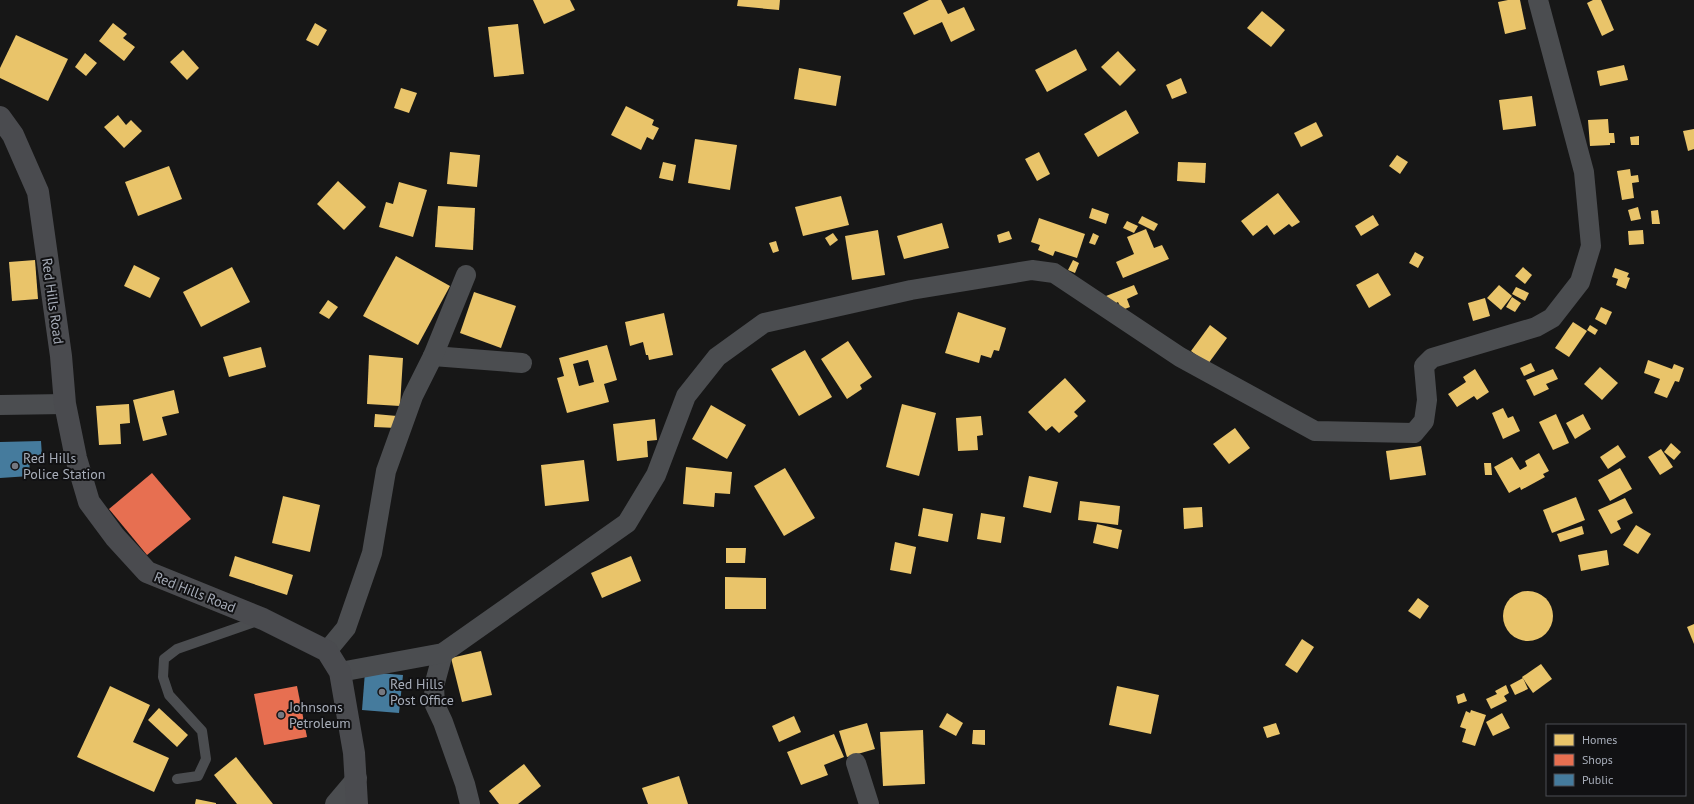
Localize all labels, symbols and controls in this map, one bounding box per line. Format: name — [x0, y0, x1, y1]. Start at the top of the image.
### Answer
street label: Red Hills Road — [38, 257, 68, 345]
place label: Red Hills Police Station — [23, 449, 105, 483]
marker: Red Hills Police Station — [10, 461, 20, 471]
street label: Red Hills Road — [151, 567, 239, 617]
place label: Red Hills Post Office — [390, 675, 454, 709]
marker: Red Hills Post Office — [377, 687, 387, 697]
place label: Johnsons Petroleum — [288, 698, 351, 732]
marker: Johnsons Petroleum — [276, 710, 286, 720]
legend — [1546, 724, 1686, 796]
text: Homes — [1582, 732, 1617, 747]
text: Shops — [1582, 752, 1613, 767]
text: Public — [1582, 772, 1614, 787]

